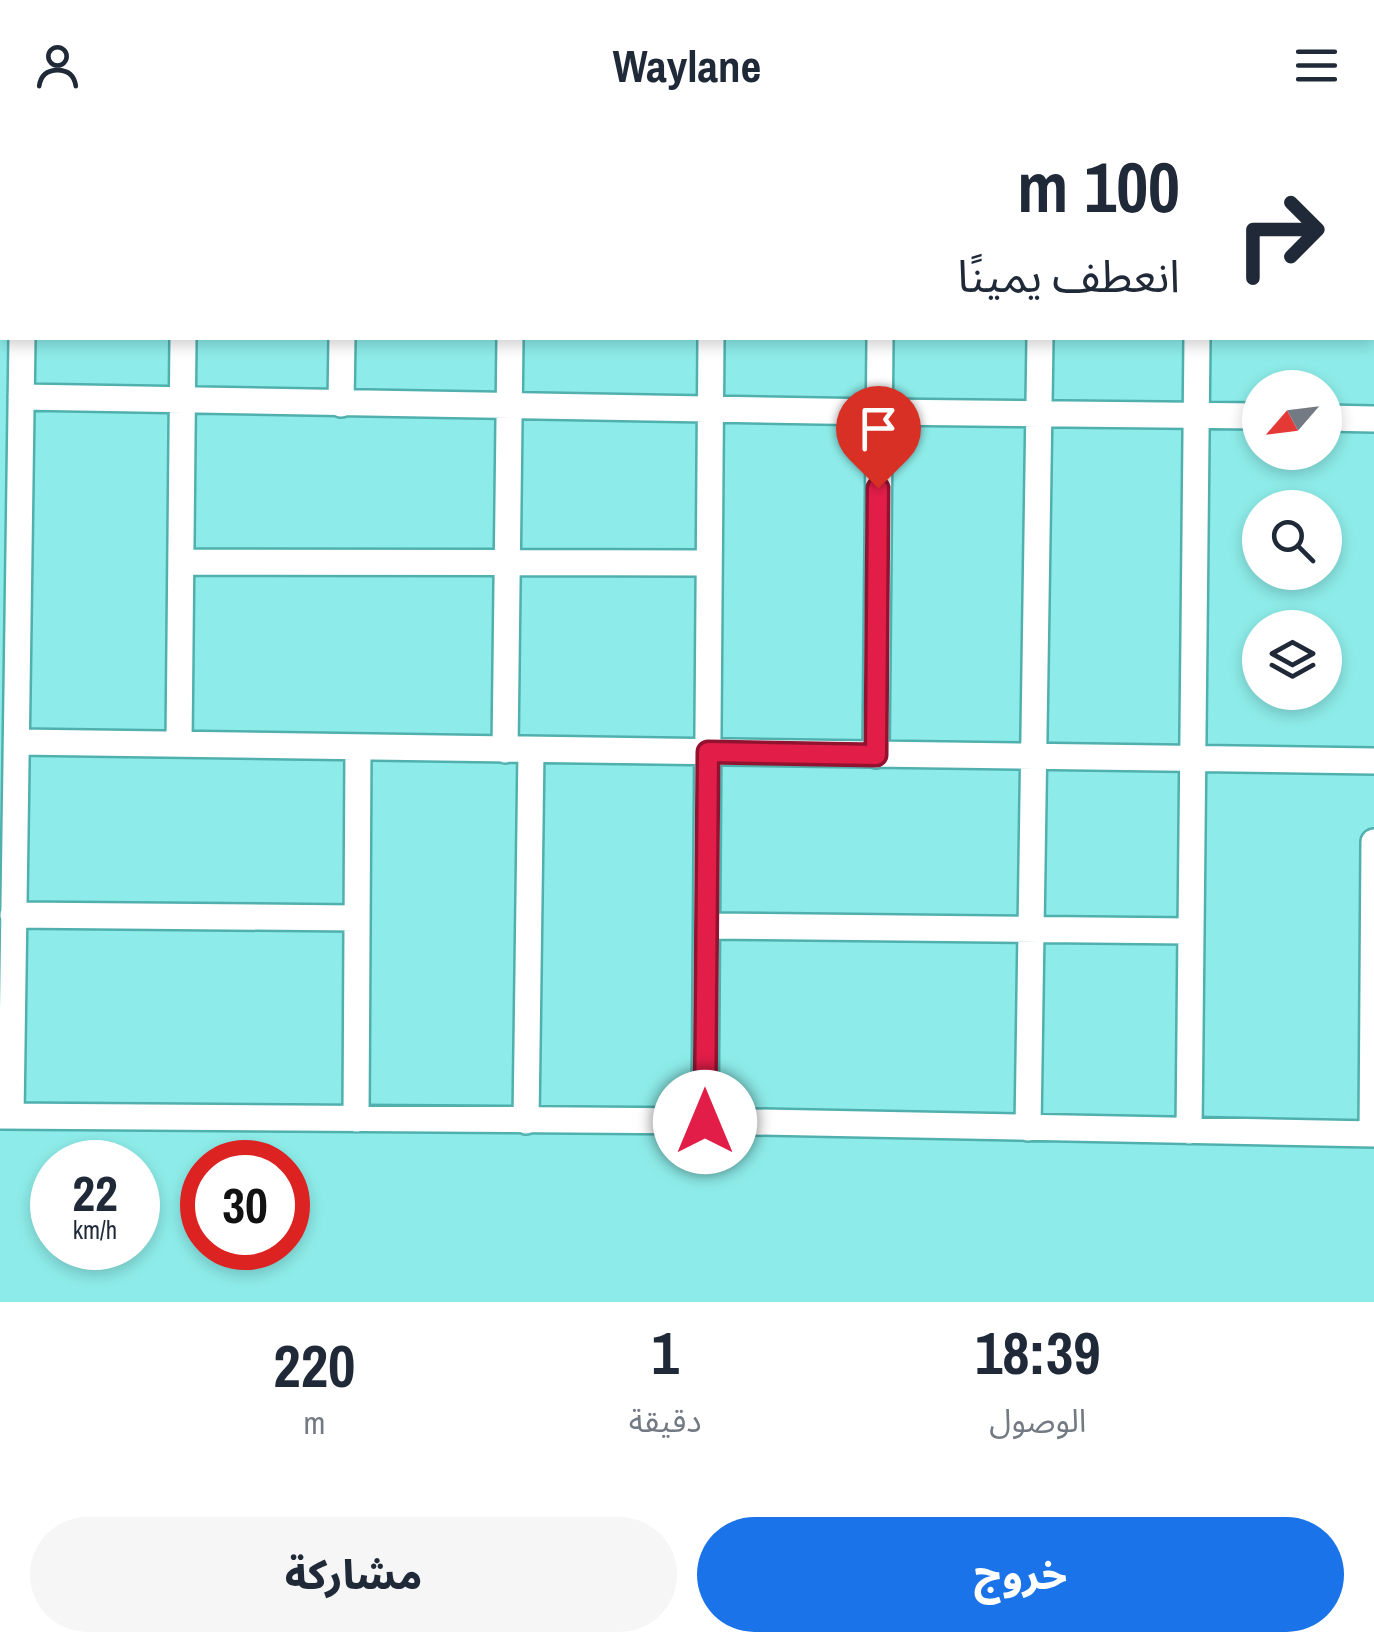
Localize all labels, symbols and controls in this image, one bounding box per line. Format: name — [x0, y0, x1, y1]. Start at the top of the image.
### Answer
text: Waylane — [613, 35, 761, 96]
icon: person — [30, 38, 85, 93]
icon: menu — [1289, 38, 1344, 93]
text: 100 m — [1017, 140, 1180, 234]
icon: right — [1215, 170, 1345, 300]
text: انعطف يمينًا — [957, 245, 1180, 306]
north arrow — [1242, 370, 1342, 470]
map controls — [1242, 370, 1342, 710]
pin — [836, 386, 921, 489]
icon: arrive — [851, 401, 906, 456]
button: search — [1242, 490, 1342, 590]
button: layers — [1242, 610, 1342, 710]
position arrow — [653, 1070, 757, 1174]
speed limit sign: 30 — [180, 1140, 310, 1270]
text: 22 — [72, 1159, 118, 1227]
text: km/h — [73, 1213, 117, 1247]
text: 1 — [651, 1312, 679, 1393]
text: 18:39 — [975, 1312, 1101, 1393]
text: 220 — [273, 1325, 355, 1406]
text: دقيقة — [629, 1399, 702, 1442]
text: الوصول — [989, 1399, 1086, 1442]
text: m — [303, 1401, 325, 1444]
button: مشاركة — [30, 1517, 677, 1632]
button: خروج — [697, 1517, 1344, 1632]

